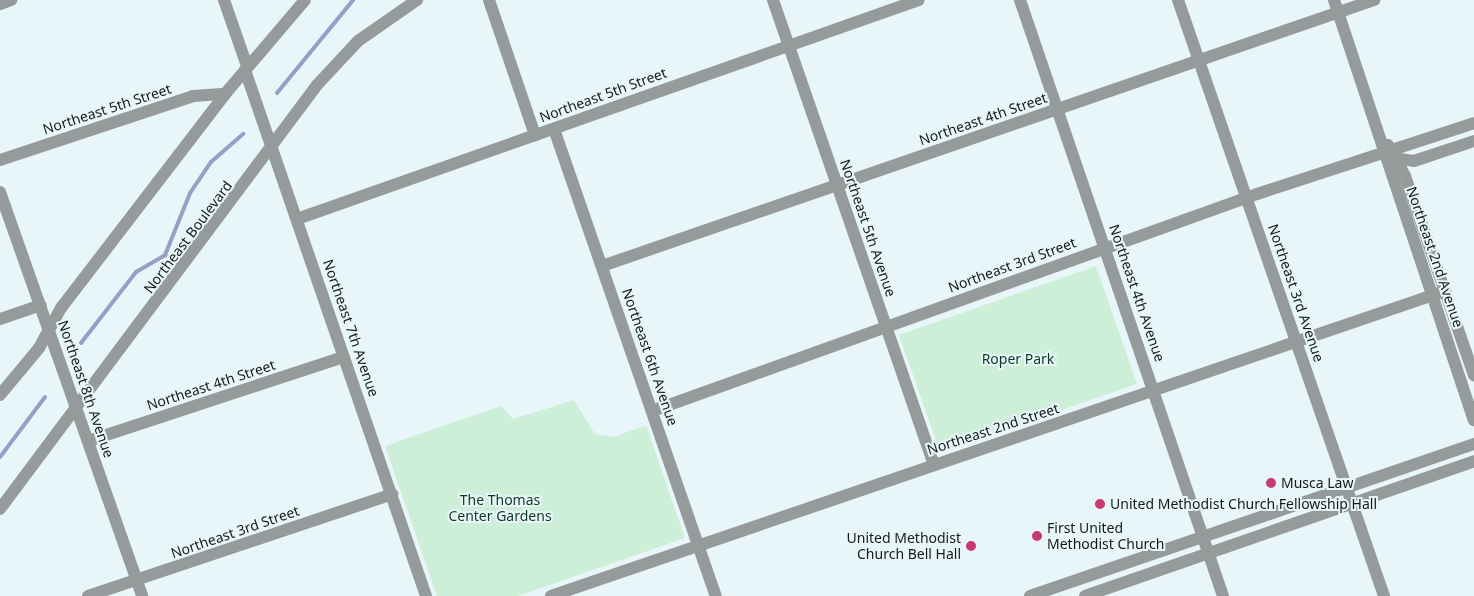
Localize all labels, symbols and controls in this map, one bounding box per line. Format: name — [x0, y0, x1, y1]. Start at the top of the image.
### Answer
street label: Northeast 5th Street — [537, 64, 669, 126]
street label: Northeast 5th Street — [41, 80, 173, 138]
street label: Northeast 4th Street — [917, 89, 1049, 149]
street label: Northeast 5th Avenue — [837, 157, 899, 299]
street label: Northeast Boulevard — [140, 178, 236, 296]
street label: Northeast 2nd Avenue — [1403, 184, 1467, 330]
street label: Northeast 4th Avenue — [1106, 222, 1168, 364]
street label: Northeast 3rd Avenue — [1265, 222, 1327, 364]
street label: Northeast 3rd Street — [946, 234, 1078, 296]
street label: Northeast 7th Avenue — [320, 257, 382, 399]
street label: Northeast 6th Avenue — [619, 286, 681, 428]
street label: Northeast 8th Avenue — [55, 318, 117, 460]
park label: Roper Park — [982, 351, 1054, 367]
street label: Northeast 4th Street — [145, 356, 277, 414]
street label: Northeast 2nd Street — [925, 400, 1061, 458]
place label: Musca Law — [1281, 475, 1353, 491]
marker: Musca Law — [1265, 477, 1277, 489]
park label: The Thomas Center Gardens — [448, 492, 552, 524]
place label: United Methodist Church Fellowship Hall — [1110, 496, 1377, 512]
marker: United Methodist Church Fellowship Hall — [1094, 498, 1106, 510]
street label: Northeast 3rd Street — [169, 502, 301, 562]
place label: First United Methodist Church — [1047, 520, 1164, 552]
place label: United Methodist Church Bell Hall — [847, 530, 961, 562]
marker: First United Methodist Church — [1031, 530, 1043, 542]
marker: United Methodist Church Bell Hall — [965, 540, 977, 552]

